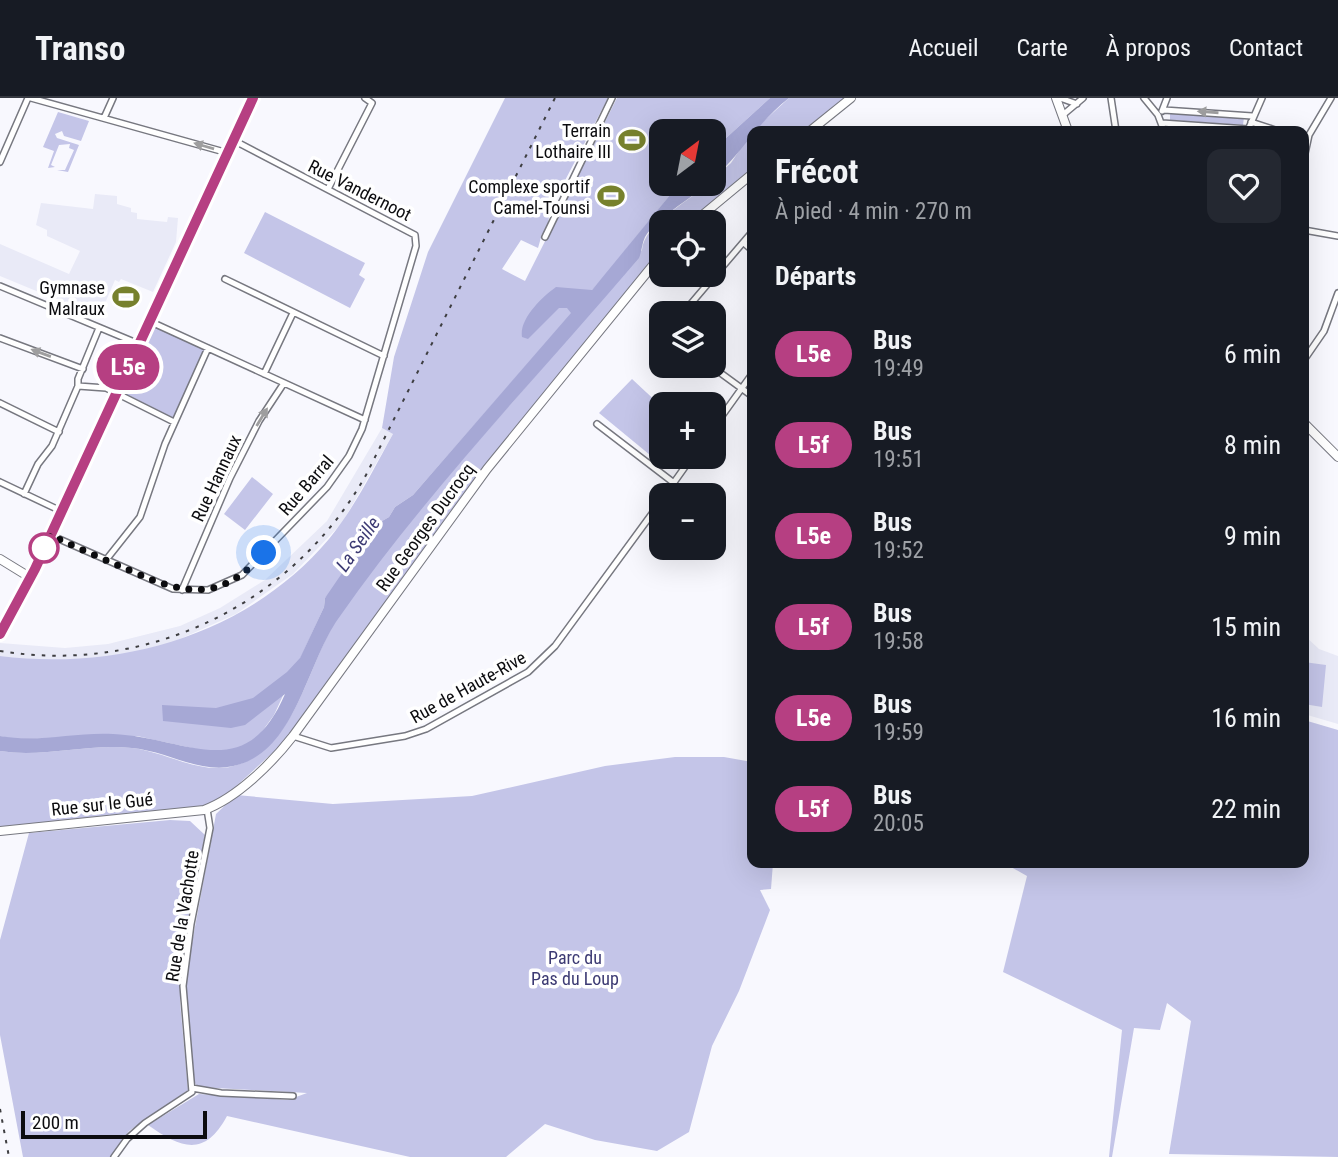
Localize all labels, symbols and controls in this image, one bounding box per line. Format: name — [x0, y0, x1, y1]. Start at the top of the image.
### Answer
text: Transo — [35, 29, 125, 68]
text: Accueil — [909, 34, 978, 62]
text: Carte — [1016, 34, 1068, 62]
text: À propos — [1106, 34, 1191, 62]
text: Contact — [1229, 34, 1303, 62]
one-way arrow — [1197, 106, 1219, 117]
north arrow — [649, 119, 726, 196]
map controls — [649, 119, 726, 560]
place label: Terrain Lothaire III — [535, 120, 611, 162]
sports icon: Terrain Lothaire III — [617, 125, 647, 155]
one-way arrow — [193, 140, 215, 151]
button: heart — [1207, 149, 1281, 223]
text: Frécot — [775, 152, 858, 191]
street label: Rue Vandernoot — [305, 155, 415, 225]
place label: Complexe sportif Camel-Tounsi — [468, 176, 590, 218]
sports icon: Complexe sportif Camel-Tounsi — [596, 181, 626, 211]
text: À pied · 4 min · 270 m — [775, 198, 972, 225]
button: locate — [649, 210, 726, 287]
text: Départs — [775, 261, 856, 291]
place label: Gymnase Malraux — [39, 277, 105, 319]
sports icon: Gymnase Malraux — [111, 282, 141, 312]
button: layers — [649, 301, 726, 378]
text: Bus — [873, 325, 912, 355]
text: 6 min — [1224, 339, 1281, 369]
text: L5e — [796, 340, 831, 368]
line badge: L5e — [88, 344, 168, 390]
one-way arrow — [31, 348, 52, 359]
text: L5e — [110, 353, 146, 381]
text: 19:49 — [873, 355, 924, 382]
button: + — [649, 392, 726, 469]
one-way arrow — [255, 408, 268, 427]
text: Bus — [873, 416, 912, 446]
text: 8 min — [1224, 430, 1281, 460]
street label: Rue Hannaux — [187, 431, 245, 525]
text: L5f — [798, 431, 829, 459]
text: 19:51 — [873, 446, 924, 473]
street label: Rue Barral — [274, 451, 338, 519]
street label: Rue Georges Ducrocq — [372, 459, 478, 595]
button: − — [649, 483, 726, 560]
text: Bus — [873, 507, 912, 537]
water label: La Seille — [331, 512, 385, 576]
text: 9 min — [1224, 521, 1281, 551]
text: L5e — [796, 522, 831, 550]
unlabelled marker — [29, 533, 59, 563]
your location — [246, 535, 281, 570]
text: 19:52 — [873, 537, 924, 564]
text: Bus — [873, 598, 912, 628]
text: 15 min — [1211, 612, 1281, 642]
text: L5f — [798, 613, 829, 641]
text: 19:58 — [873, 628, 924, 655]
street label: Rue de Haute-Rive — [407, 647, 529, 727]
text: Bus — [873, 689, 912, 719]
text: 16 min — [1211, 703, 1281, 733]
text: L5e — [796, 704, 831, 732]
text: 19:59 — [873, 719, 924, 746]
text: Bus — [873, 780, 912, 810]
street label: Rue sur le Gué — [50, 788, 154, 820]
text: 22 min — [1211, 794, 1281, 824]
text: L5f — [798, 795, 829, 823]
text: 20:05 — [873, 810, 924, 837]
street label: Rue de la Vachotte — [161, 849, 203, 983]
park label: Parc du Pas du Loup — [531, 947, 619, 989]
scale bar — [21, 1108, 206, 1140]
text: 200 m — [32, 1111, 79, 1134]

